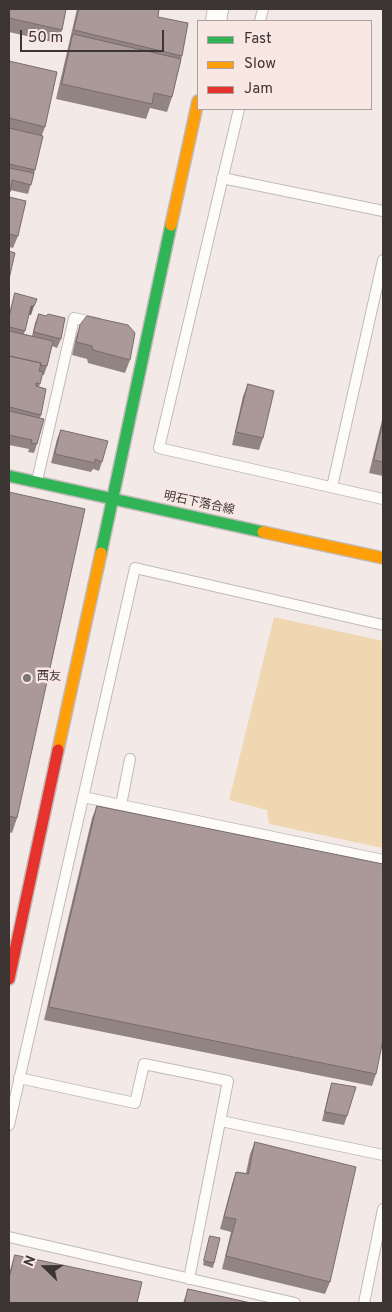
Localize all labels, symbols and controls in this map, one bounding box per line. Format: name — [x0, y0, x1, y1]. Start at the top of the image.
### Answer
scale bar — [22, 20, 166, 52]
legend — [197, 20, 372, 110]
text: 50 m — [28, 29, 63, 48]
text: Fast — [244, 30, 272, 49]
text: Slow — [244, 55, 276, 74]
text: Jam — [244, 80, 273, 99]
street label: 明石下落合線 — [162, 489, 236, 519]
place label: 西友 — [37, 671, 61, 685]
marker: 西友 — [21, 672, 33, 684]
north arrow — [20, 1242, 70, 1292]
text: N — [21, 1253, 40, 1269]

